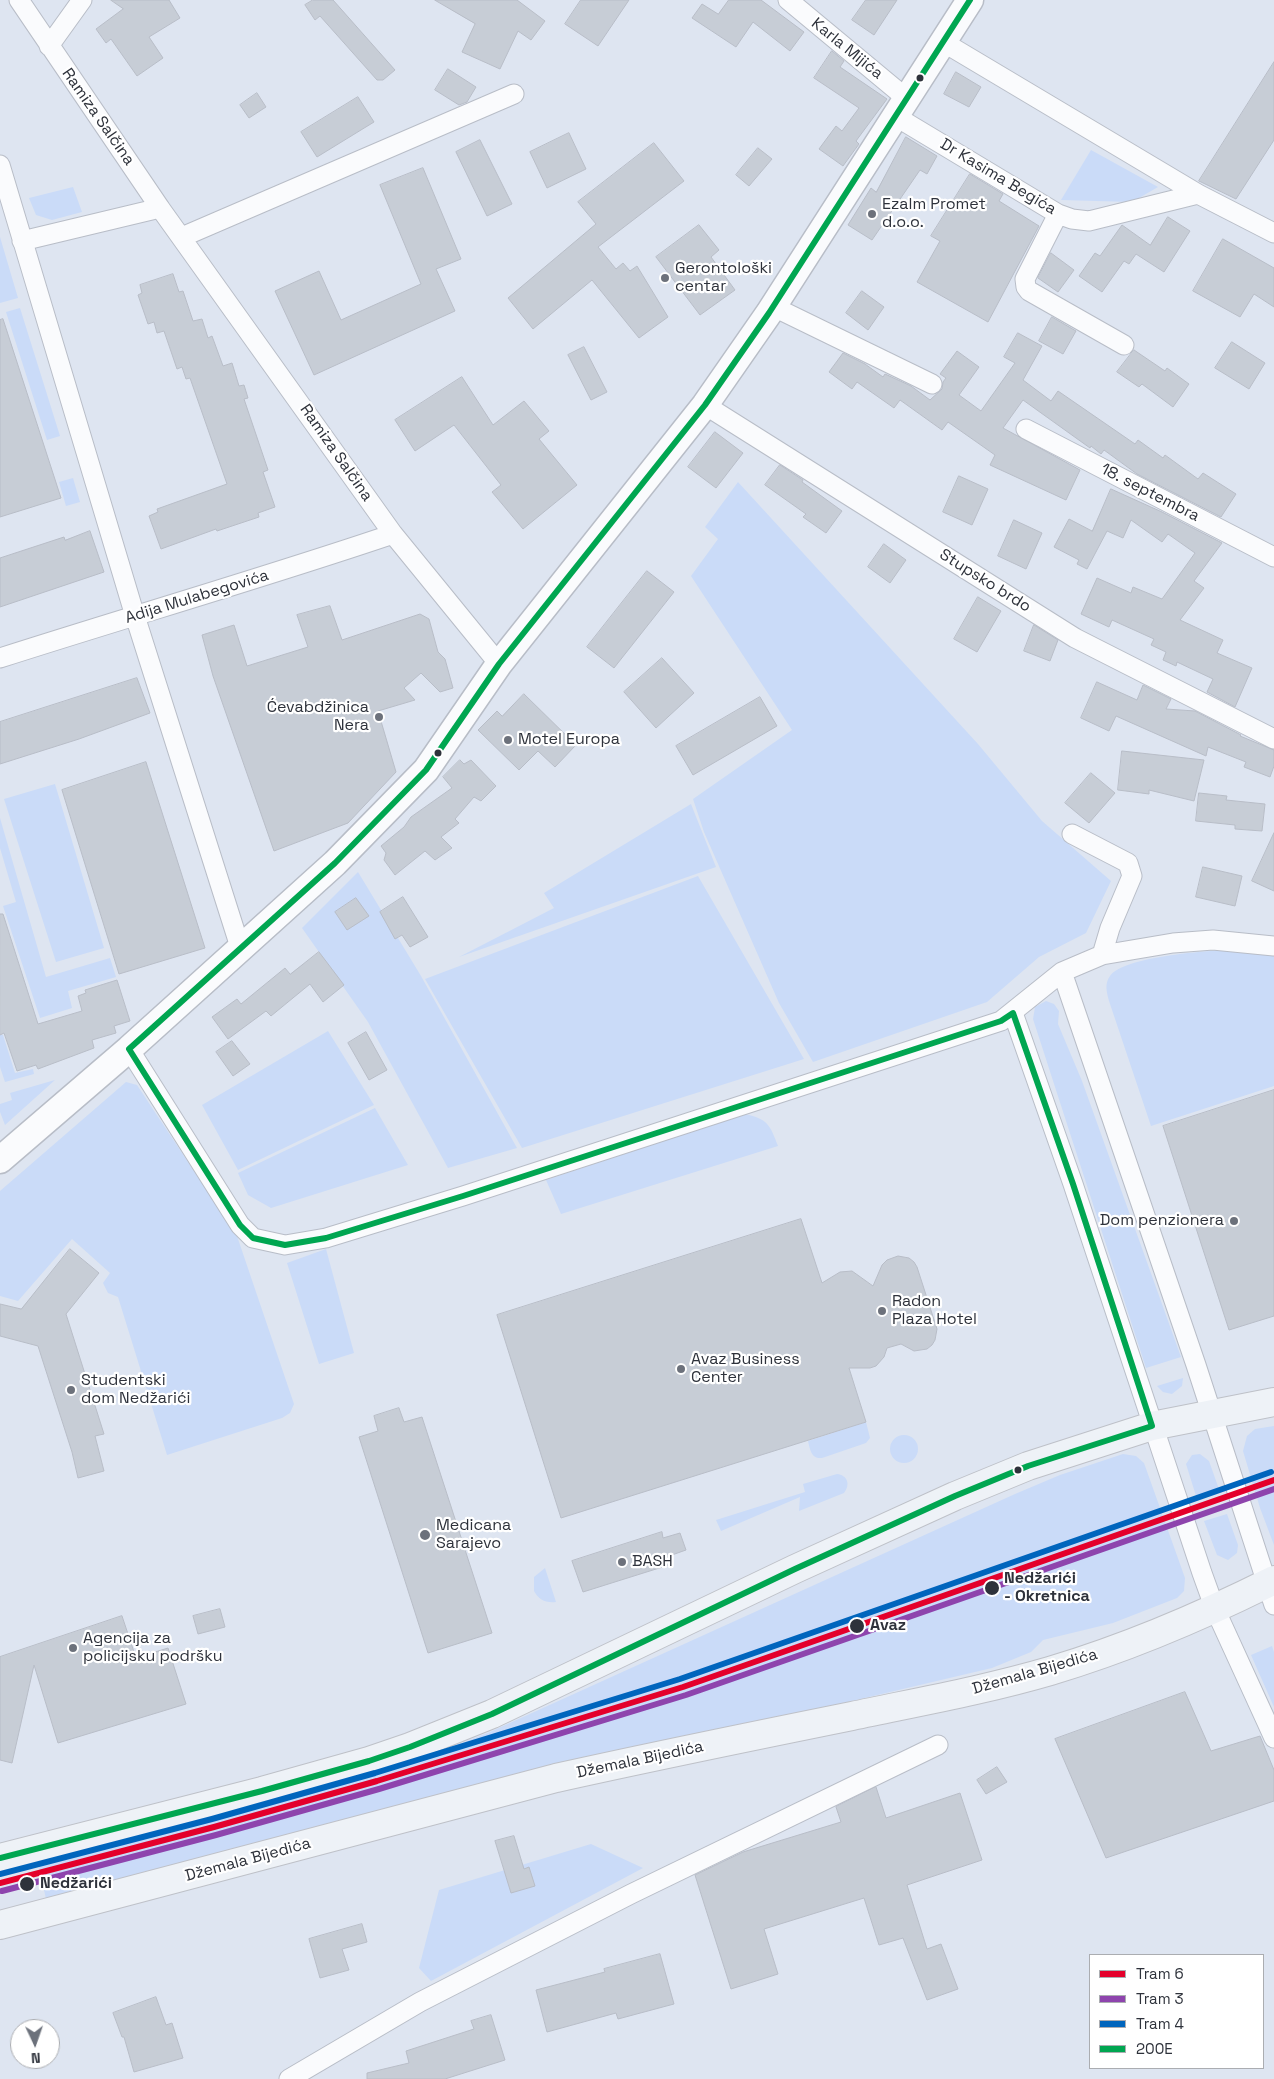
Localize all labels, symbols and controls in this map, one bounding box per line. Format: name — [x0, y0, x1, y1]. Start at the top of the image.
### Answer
street label: Karla Mijića — [807, 14, 887, 84]
street label: Ramiza Salčina — [57, 65, 139, 169]
unlabelled marker — [915, 73, 925, 83]
street label: Dr Kasima Begića — [936, 135, 1060, 219]
place label: Ezalm Promet d.o.o. — [882, 195, 986, 233]
marker: Ezalm Promet d.o.o. — [866, 208, 878, 220]
place label: Gerontološki centar — [675, 259, 772, 297]
marker: Gerontološki centar — [659, 272, 671, 284]
street label: Ramiza Salčina — [295, 401, 377, 505]
street label: 18. septembra — [1097, 460, 1203, 526]
street label: Stupsko brdo — [936, 545, 1034, 617]
street label: Adija Mulabegovića — [123, 566, 271, 628]
place label: Ćevabdžinica Nera — [267, 698, 369, 736]
marker: Ćevabdžinica Nera — [373, 711, 385, 723]
place label: Motel Europa — [518, 730, 620, 750]
marker: Motel Europa — [502, 734, 514, 746]
unlabelled marker — [433, 748, 443, 758]
place label: Dom penzionera — [1100, 1211, 1224, 1231]
marker: Dom penzionera — [1228, 1215, 1240, 1227]
place label: Radon Plaza Hotel — [892, 1292, 977, 1330]
marker: Radon Plaza Hotel — [876, 1305, 888, 1317]
place label: Avaz Business Center — [691, 1350, 800, 1388]
marker: Avaz Business Center — [675, 1363, 687, 1375]
place label: Studentski dom Nedžarići — [81, 1371, 190, 1409]
marker: Studentski dom Nedžarići — [65, 1384, 77, 1396]
unlabelled marker — [1013, 1465, 1023, 1475]
place label: Medicana Sarajevo — [436, 1516, 511, 1554]
marker: Medicana Sarajevo — [418, 1528, 432, 1542]
place label: BASH — [632, 1552, 673, 1572]
marker: BASH — [616, 1556, 628, 1568]
place label: Nedžarići - Okretnica — [1004, 1569, 1090, 1607]
marker: Nedžarići - Okretnica — [983, 1579, 1001, 1597]
place label: Avaz — [870, 1616, 906, 1636]
marker: Avaz — [848, 1617, 866, 1635]
place label: Agencija za policijsku podršku — [83, 1629, 223, 1667]
marker: Agencija za policijsku podršku — [67, 1642, 79, 1654]
street label: Džemala Bijedića — [970, 1645, 1100, 1699]
street label: Džemala Bijedića — [575, 1737, 705, 1783]
street label: Džemala Bijedića — [183, 1834, 313, 1886]
place label: Nedžarići — [40, 1874, 112, 1894]
marker: Nedžarići — [18, 1875, 36, 1893]
legend — [1089, 1954, 1264, 2069]
text: Tram 6 — [1136, 1964, 1184, 1983]
text: Tram 3 — [1136, 1989, 1184, 2008]
text: Tram 4 — [1136, 2014, 1184, 2033]
north arrow — [10, 2019, 60, 2069]
text: 200E — [1136, 2039, 1173, 2058]
text: N — [31, 2049, 41, 2067]

